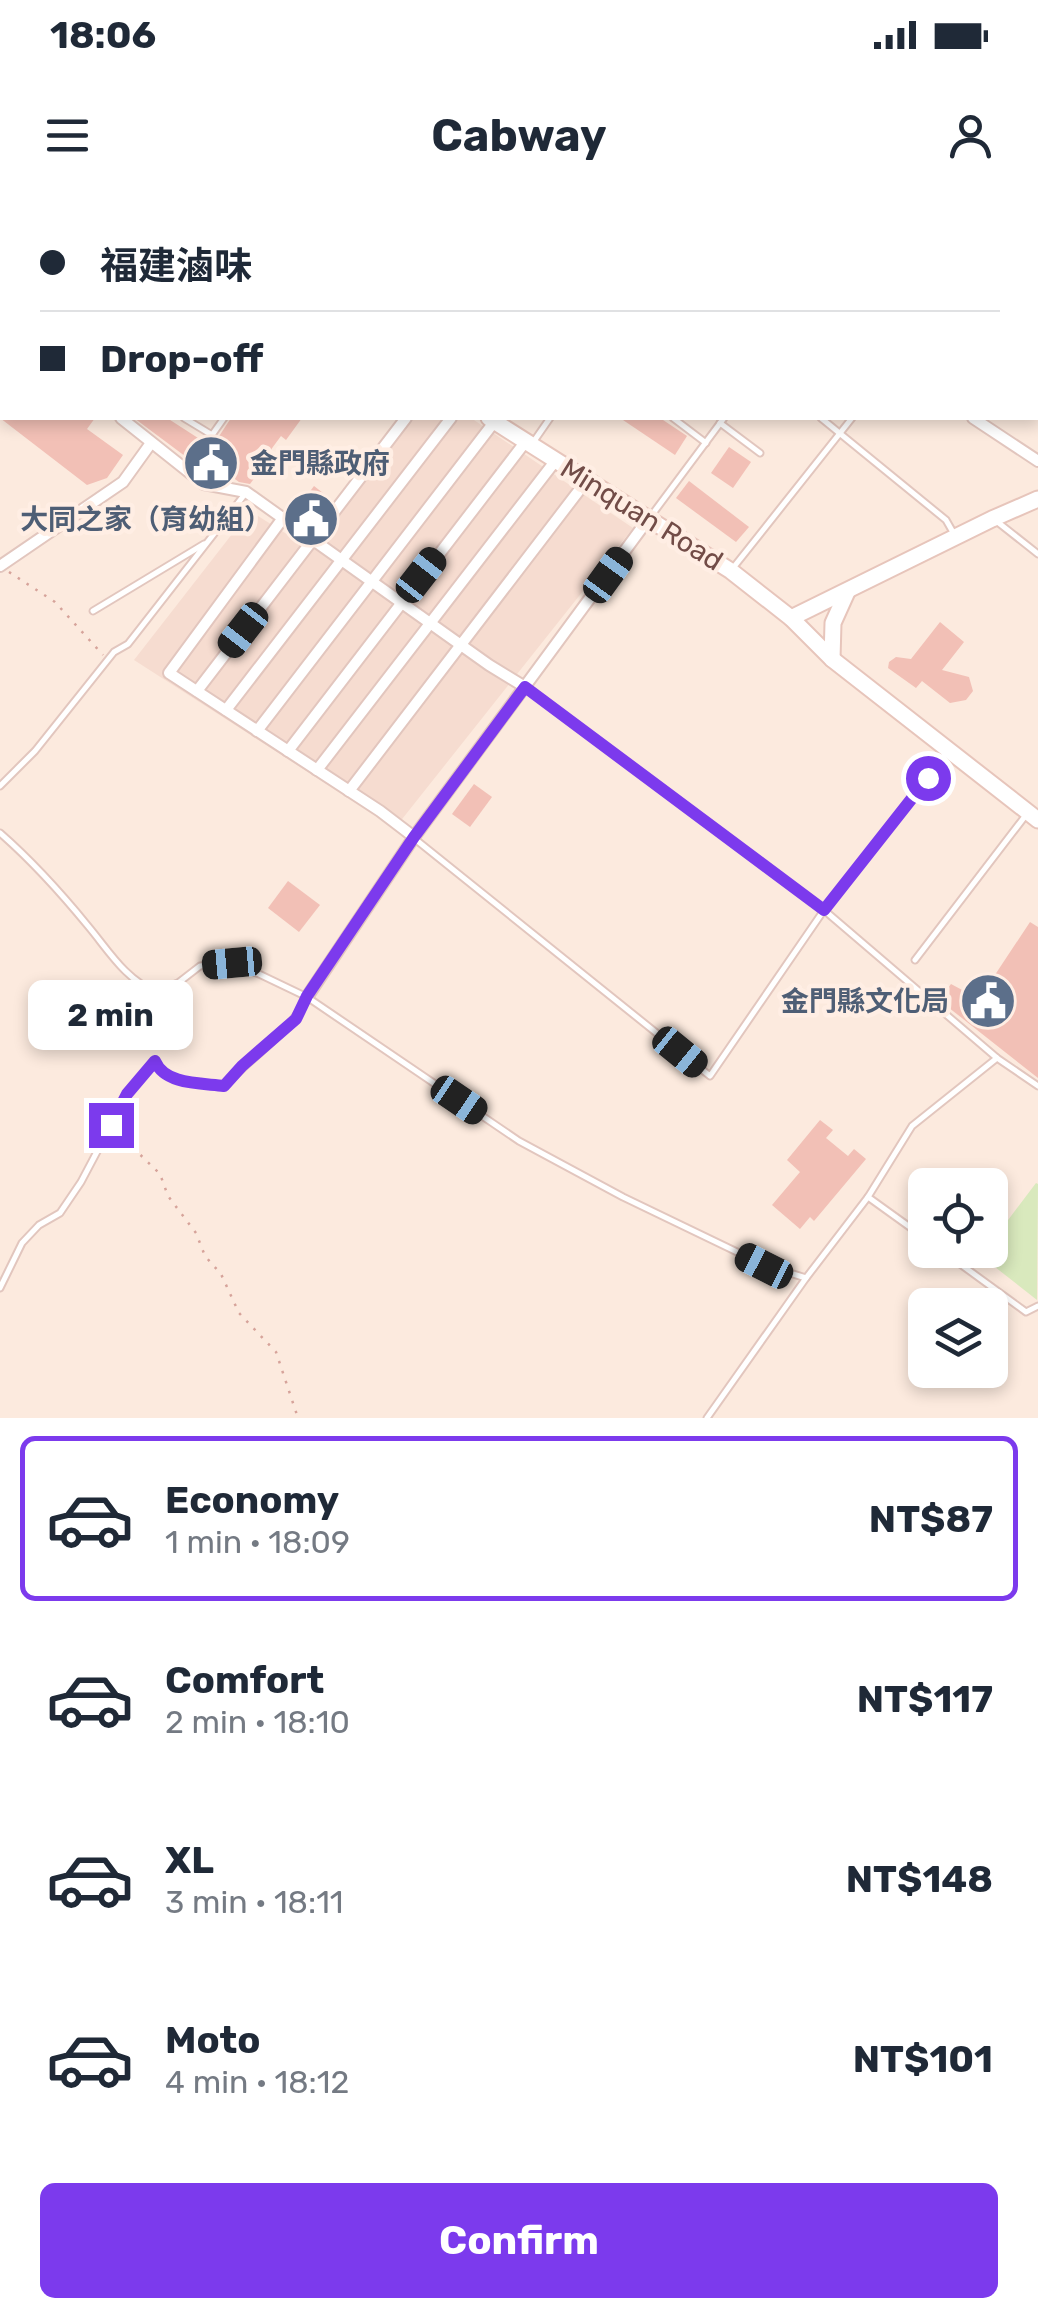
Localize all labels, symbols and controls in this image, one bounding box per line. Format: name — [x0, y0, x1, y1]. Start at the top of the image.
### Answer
text: 18:06 — [50, 12, 156, 58]
icon: menu — [40, 108, 95, 163]
icon: person — [943, 108, 998, 163]
text: Cabway — [431, 109, 607, 162]
text: 福建滷味 — [100, 243, 252, 289]
text: Drop-off — [100, 336, 263, 382]
public building icon: 金門縣政府 — [181, 433, 241, 493]
place label: 金門縣政府 — [250, 447, 390, 480]
street label: Minquan Road — [554, 451, 729, 577]
public building icon: 大同之家（育幼組） — [281, 489, 341, 549]
place label: 大同之家（育幼組） — [20, 503, 272, 536]
car — [391, 542, 451, 608]
car — [578, 542, 638, 608]
car — [213, 597, 273, 663]
route start — [906, 756, 951, 801]
car — [201, 945, 263, 981]
public building icon: 金門縣文化局 — [958, 971, 1018, 1031]
callout: 2 min — [28, 980, 194, 1050]
place label: 金門縣文化局 — [781, 985, 949, 1018]
text: 2 min — [67, 996, 154, 1034]
car — [647, 1021, 713, 1083]
car — [426, 1071, 492, 1129]
route end — [89, 1103, 134, 1148]
map controls — [908, 1168, 1008, 1388]
button: locate — [908, 1168, 1008, 1268]
car — [730, 1239, 798, 1293]
button: layers — [908, 1288, 1008, 1388]
icon: car — [45, 1474, 135, 1564]
text: Economy — [165, 1477, 339, 1523]
text: NT$87 — [869, 1496, 993, 1542]
text: 1 min · 18:09 — [165, 1523, 350, 1561]
icon: car — [45, 1654, 135, 1744]
text: Comfort — [165, 1657, 324, 1703]
text: NT$117 — [857, 1676, 993, 1722]
text: 2 min · 18:10 — [165, 1703, 350, 1741]
icon: car — [45, 1834, 135, 1924]
text: XL — [165, 1837, 214, 1883]
text: NT$148 — [846, 1856, 993, 1902]
text: 3 min · 18:11 — [165, 1883, 344, 1921]
icon: car — [45, 2014, 135, 2104]
text: Moto — [165, 2017, 261, 2063]
text: NT$101 — [853, 2036, 993, 2082]
text: 4 min · 18:12 — [165, 2063, 349, 2101]
button: Confirm — [40, 2183, 998, 2298]

